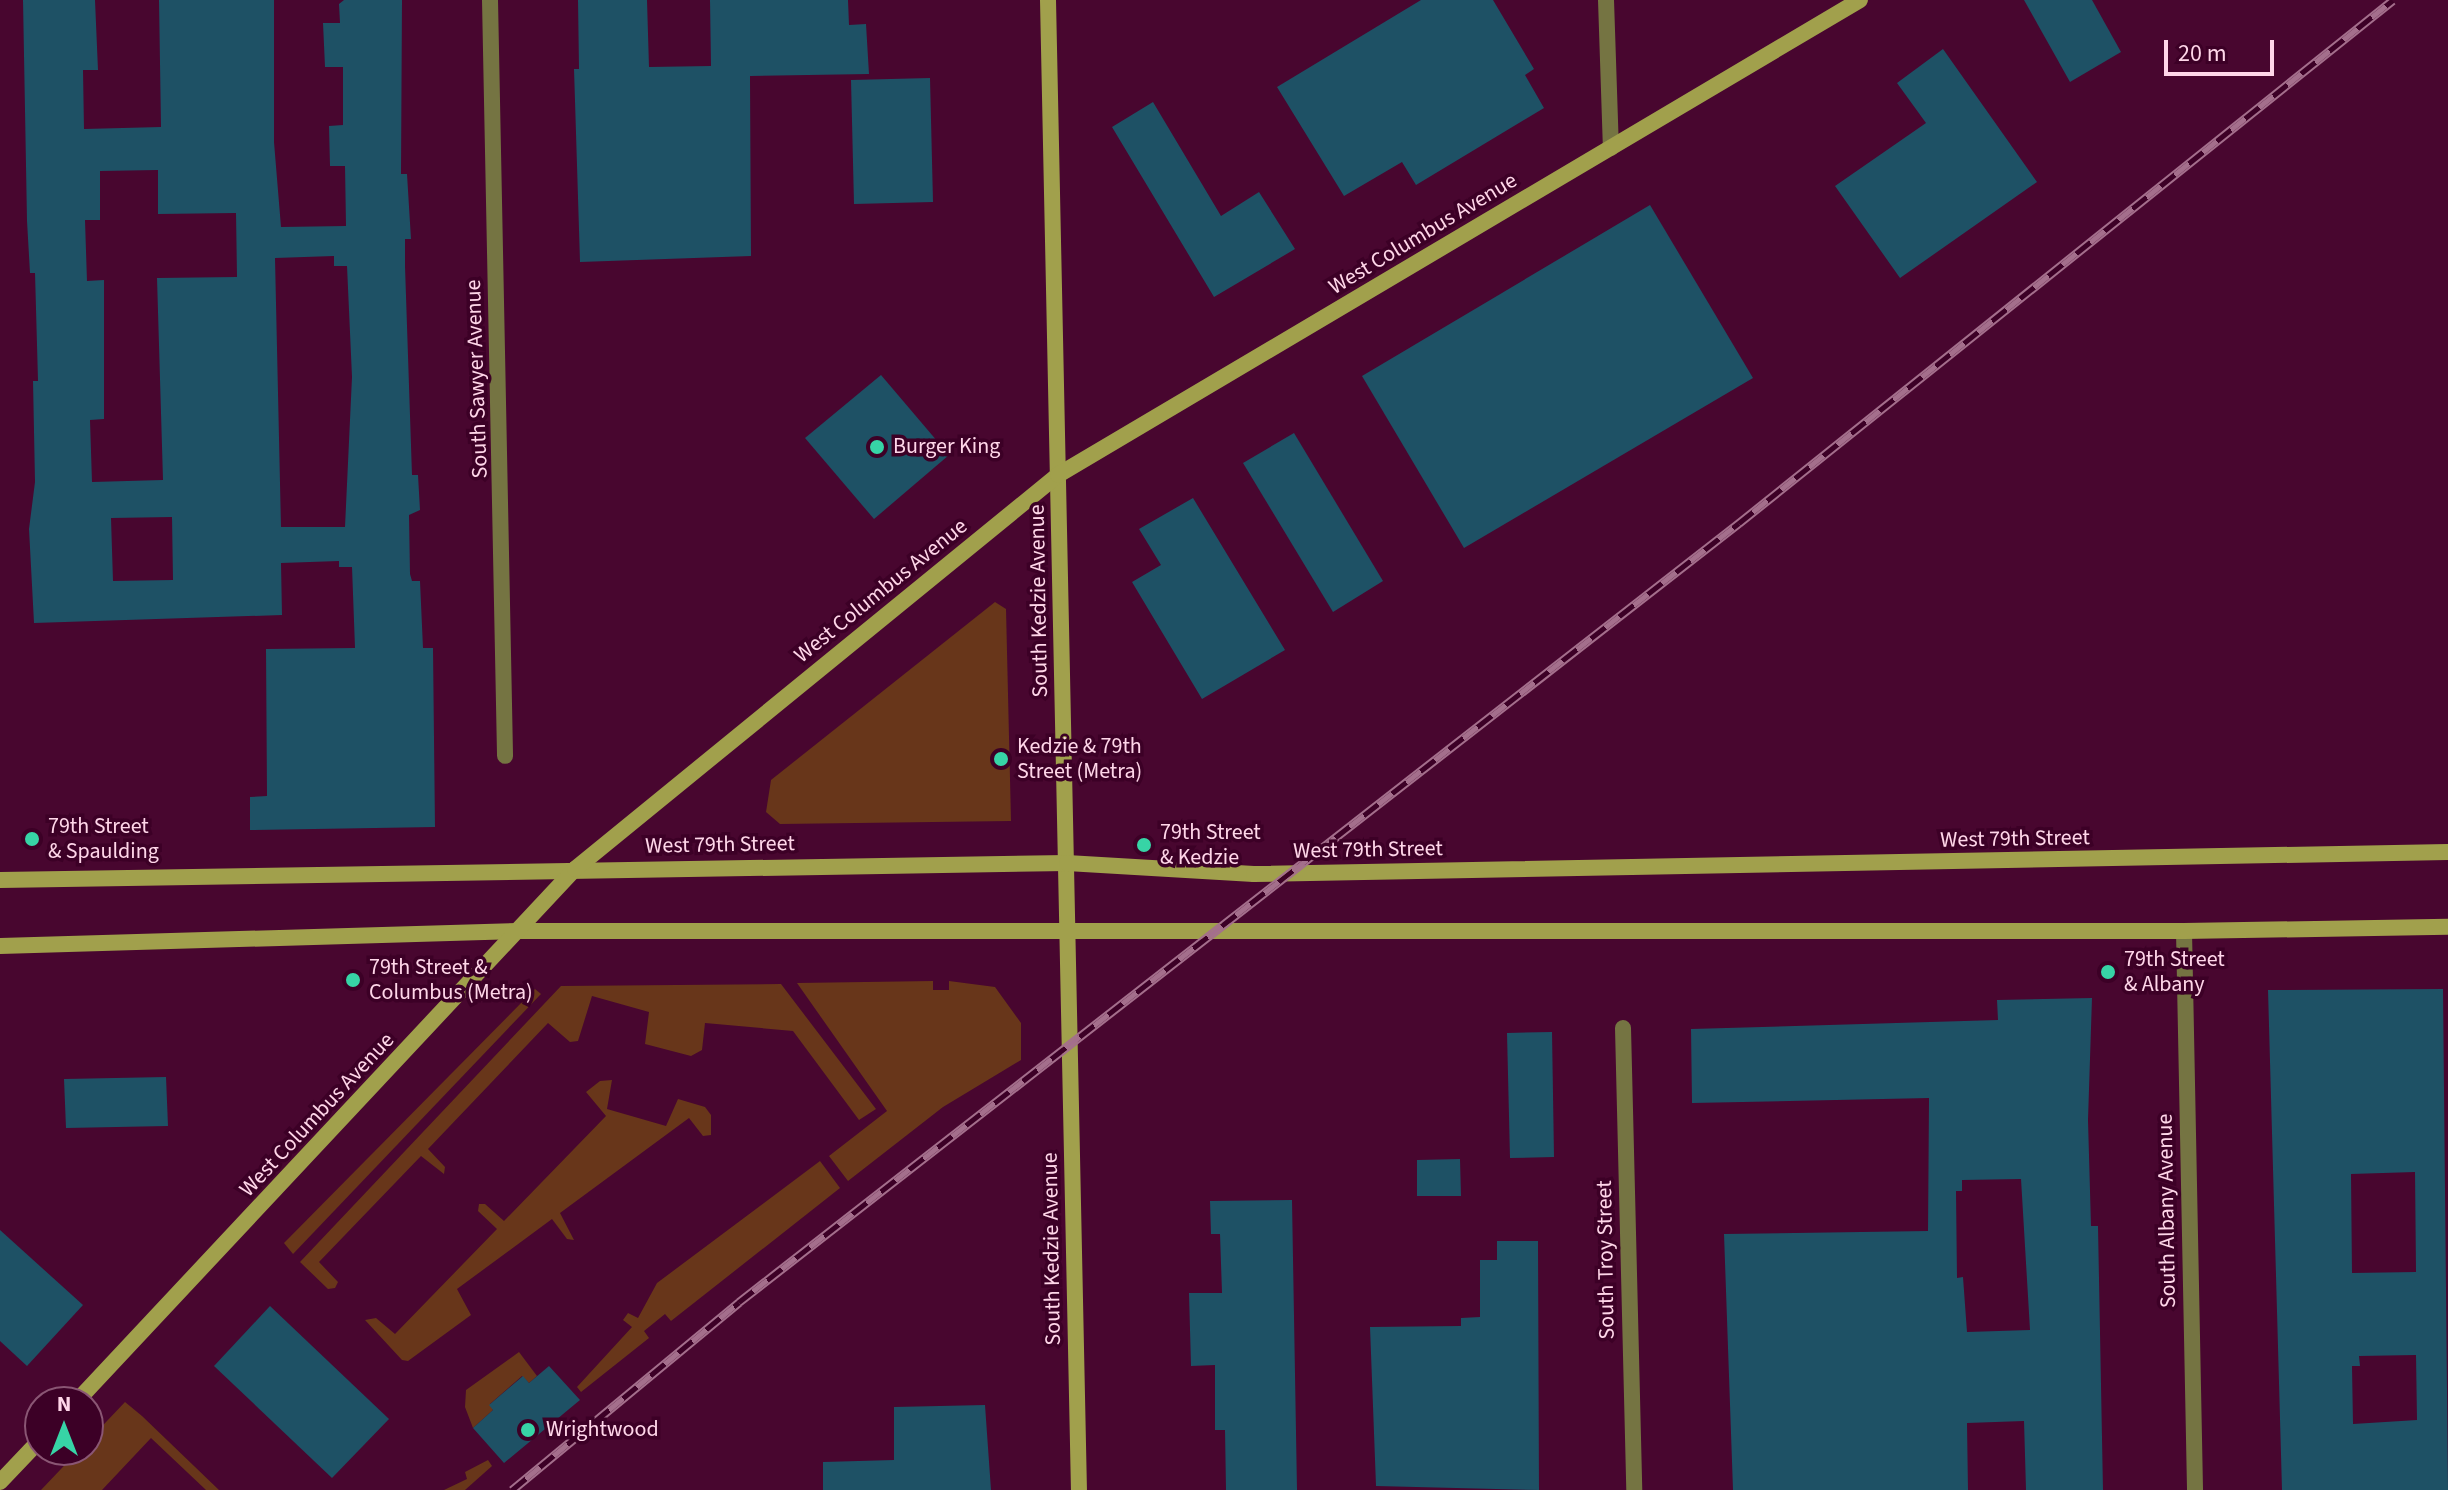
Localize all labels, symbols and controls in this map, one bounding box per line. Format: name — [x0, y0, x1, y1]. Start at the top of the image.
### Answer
scale bar — [2168, 24, 2278, 74]
text: 20 m — [2178, 36, 2227, 71]
street label: West Columbus Avenue — [1324, 167, 1522, 301]
street label: South Sawyer Avenue — [460, 279, 494, 479]
place label: Burger King — [893, 434, 1000, 460]
marker: Burger King — [868, 438, 886, 456]
street label: South Kedzie Avenue — [1024, 504, 1054, 698]
street label: West Columbus Avenue — [789, 513, 973, 669]
place label: Kedzie & 79th Street (Metra) — [1017, 733, 1142, 784]
marker: Kedzie & 79th Street (Metra) — [992, 750, 1010, 768]
place label: 79th Street & Spaulding — [48, 813, 159, 864]
place label: 79th Street & Kedzie — [1160, 819, 1261, 870]
street label: West 79th Street — [1940, 824, 2090, 854]
marker: 79th Street & Spaulding — [23, 830, 41, 848]
street label: West 79th Street — [645, 830, 795, 860]
street label: West 79th Street — [1293, 835, 1443, 865]
marker: 79th Street & Kedzie — [1135, 836, 1153, 854]
place label: 79th Street & Albany — [2124, 946, 2225, 998]
place label: 79th Street & Columbus (Metra) — [369, 954, 533, 1006]
marker: 79th Street & Albany — [2099, 963, 2117, 981]
marker: 79th Street & Columbus (Metra) — [344, 971, 362, 989]
street label: West Columbus Avenue — [234, 1027, 400, 1203]
street label: South Albany Avenue — [2152, 1114, 2182, 1308]
street label: South Kedzie Avenue — [1037, 1152, 1067, 1346]
street label: South Troy Street — [1591, 1180, 1621, 1340]
north arrow — [24, 1386, 104, 1466]
text: N — [57, 1388, 71, 1420]
place label: Wrightwood — [546, 1417, 659, 1443]
marker: Wrightwood — [517, 1419, 539, 1441]

